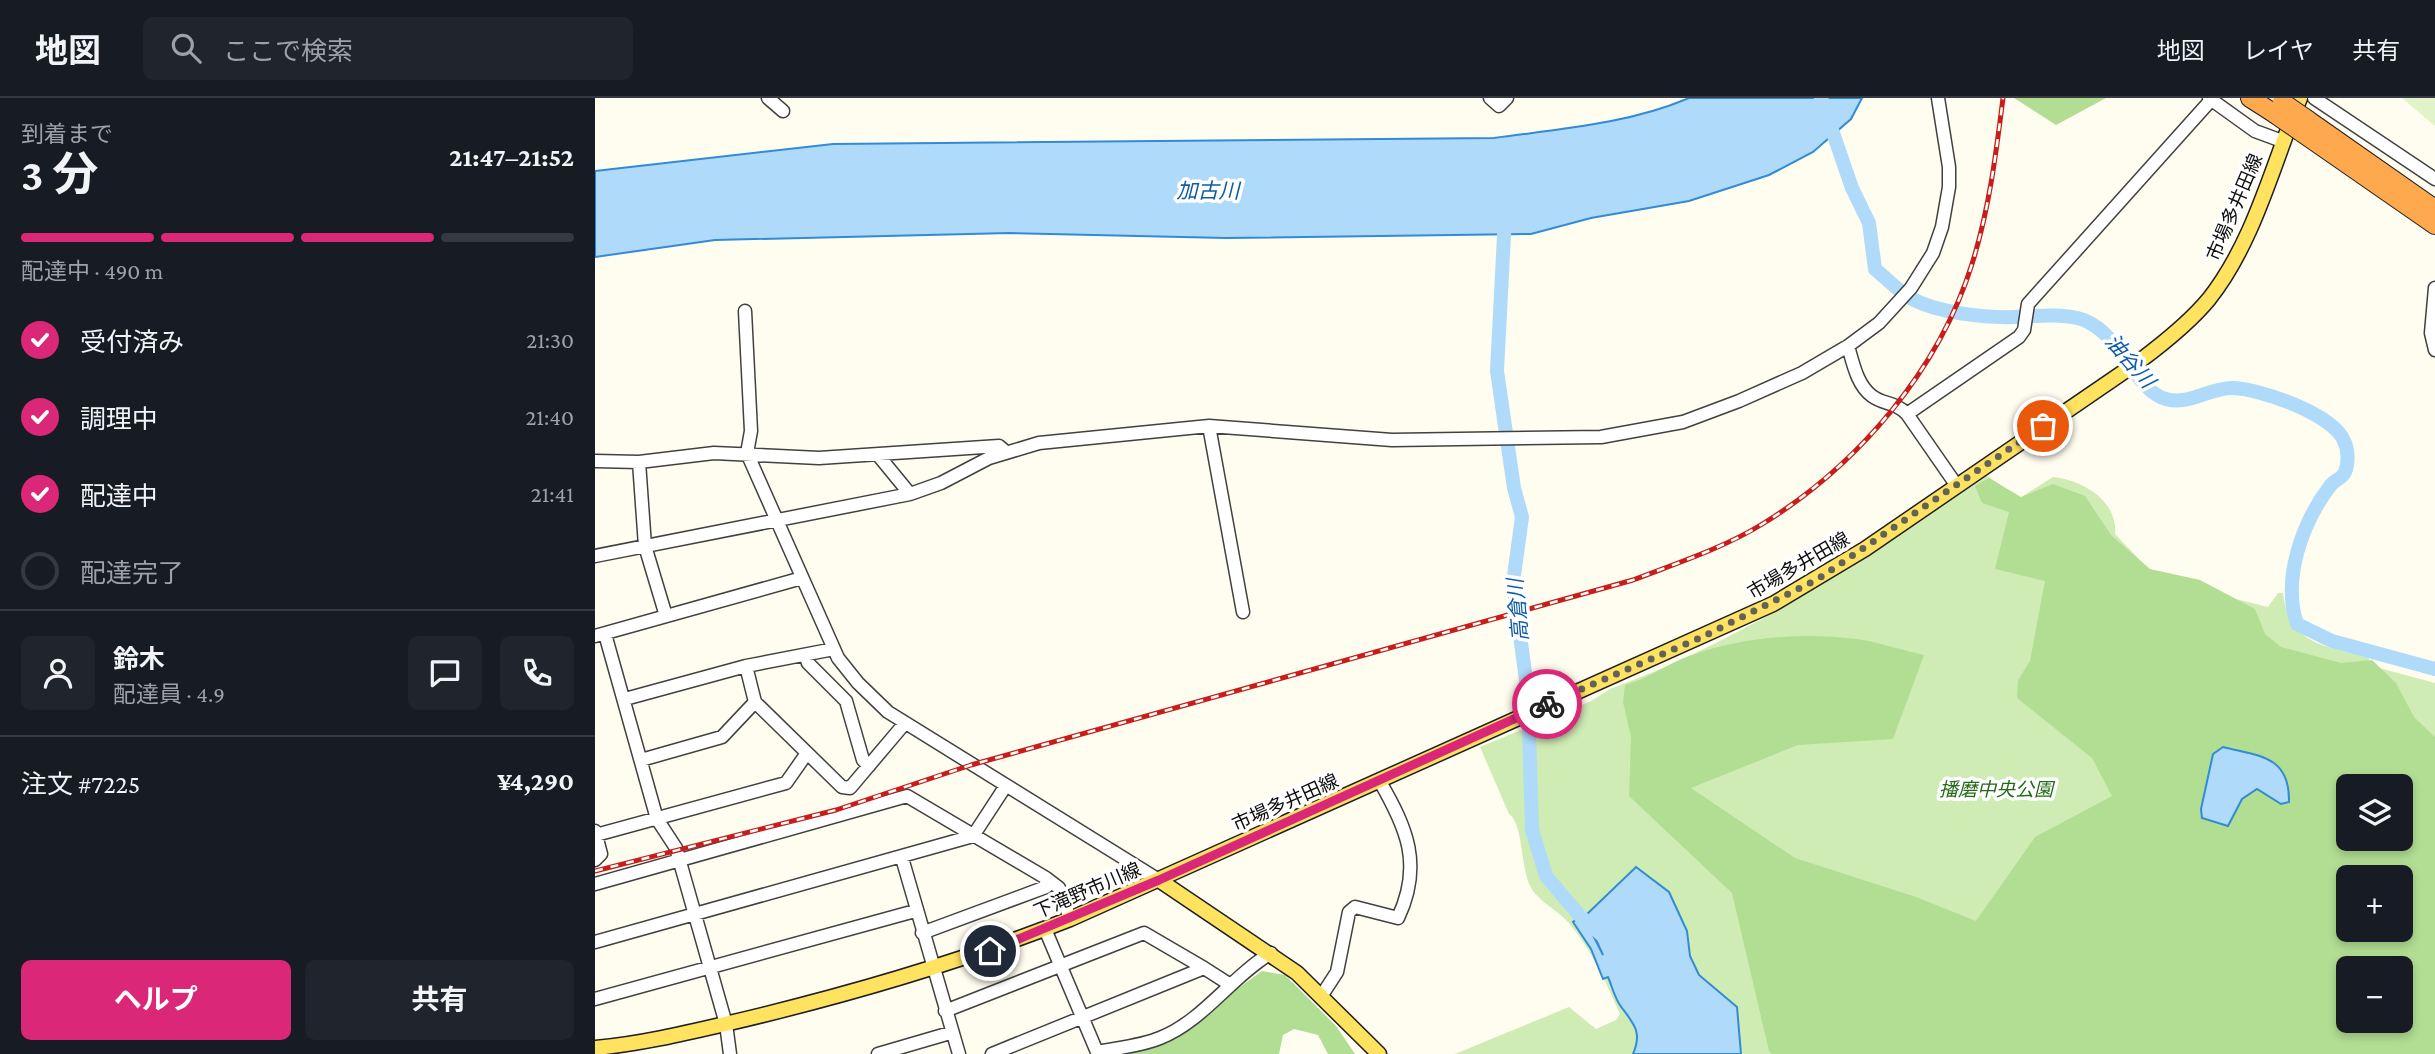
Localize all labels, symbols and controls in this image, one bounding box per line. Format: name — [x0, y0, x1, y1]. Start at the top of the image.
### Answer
search box — [143, 17, 633, 80]
icon: search — [167, 29, 205, 67]
text: 地図 — [35, 32, 101, 69]
text: ここで検索 — [223, 37, 353, 66]
text: 地図 — [2157, 37, 2205, 64]
text: レイヤ — [2243, 37, 2314, 64]
text: 共有 — [2352, 37, 2400, 64]
text: 到着まで — [21, 121, 113, 147]
text: 21:47–21:52 — [449, 143, 574, 172]
text: 3 分 — [21, 149, 98, 200]
street label: 市場多井田線 — [2203, 151, 2266, 264]
water label: 加古川 — [1177, 179, 1241, 203]
text: 配達中 · 490 m — [21, 258, 163, 284]
icon: check — [21, 321, 59, 359]
text: 21:30 — [526, 327, 574, 353]
text: 受付済み — [80, 328, 184, 357]
water label: 油谷川 — [2100, 329, 2161, 394]
pin — [2013, 396, 2073, 456]
icon: check — [21, 398, 59, 436]
text: 21:40 — [525, 404, 574, 430]
text: 調理中 — [80, 405, 158, 434]
icon: bag — [2024, 407, 2062, 445]
icon: check — [21, 475, 59, 513]
text: 21:41 — [531, 481, 574, 507]
text: 配達中 — [80, 482, 158, 511]
street label: 市場多井田線 — [1744, 528, 1853, 603]
text: 配達完了 — [80, 559, 184, 588]
water label: 高倉川 — [1503, 576, 1533, 642]
button: person — [21, 636, 95, 710]
button: chat — [408, 636, 482, 710]
button: phone — [500, 636, 574, 710]
text: 鈴木 — [113, 645, 165, 674]
courier — [1512, 669, 1582, 739]
text: 配達員 · 4.9 — [113, 681, 225, 707]
icon: bike — [1528, 685, 1566, 723]
text: ¥4,290 — [497, 767, 574, 796]
text: 注文 #7225 — [21, 770, 140, 799]
street label: 市場多井田線 — [1229, 770, 1342, 835]
map controls — [2336, 774, 2413, 1033]
button: layers — [2336, 774, 2413, 851]
park label: 播磨中央公園 — [1939, 779, 2056, 800]
street label: 下滝野市川線 — [1031, 859, 1144, 922]
button: + — [2336, 865, 2413, 942]
pin — [960, 921, 1020, 981]
icon: home — [971, 932, 1009, 970]
button: − — [2336, 956, 2413, 1033]
button: ヘルプ — [21, 960, 291, 1040]
button: 共有 — [305, 960, 574, 1040]

